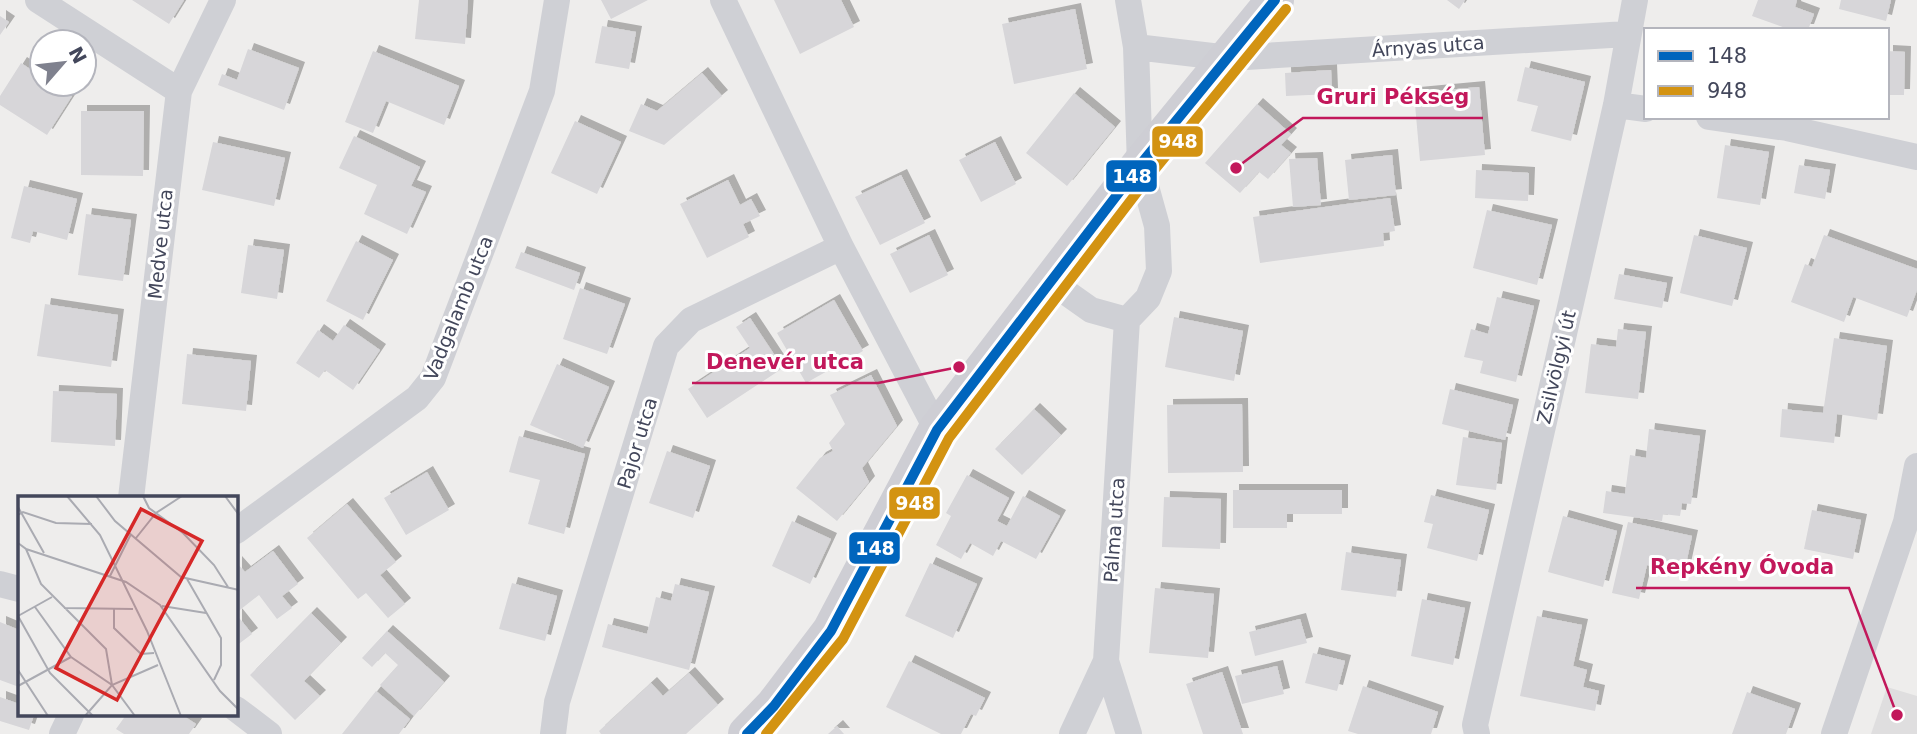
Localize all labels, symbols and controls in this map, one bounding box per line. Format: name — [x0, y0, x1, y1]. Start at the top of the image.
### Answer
north arrow — [28, 28, 98, 98]
legend — [1644, 28, 1889, 119]
street label: Árnyas utca — [1371, 31, 1485, 61]
text: N — [65, 43, 91, 67]
text: 148 — [1707, 44, 1747, 68]
callout: Gruri Pékség — [1303, 76, 1483, 118]
text: 948 — [1707, 79, 1747, 103]
text: Gruri Pékség — [1317, 85, 1469, 109]
line badge: 948 — [1151, 125, 1204, 158]
text: 948 — [1158, 130, 1198, 152]
line badge: 148 — [1105, 159, 1158, 193]
text: 148 — [1112, 165, 1152, 187]
street label: Medve utca — [143, 188, 177, 300]
street label: Vadgalamb utca — [419, 232, 497, 384]
street label: Zsilvölgyi út — [1532, 308, 1580, 426]
callout: Denevér utca — [692, 341, 878, 383]
text: Denevér utca — [706, 350, 864, 374]
street label: Pajor utca — [613, 395, 661, 491]
street label: Pálma utca — [1099, 477, 1129, 583]
line badge: 948 — [888, 486, 941, 520]
text: 948 — [895, 492, 935, 514]
inset map — [18, 496, 238, 716]
line badge: 148 — [848, 531, 901, 565]
text: 148 — [855, 537, 895, 559]
callout: Repkény Óvoda — [1636, 546, 1849, 588]
text: Repkény Óvoda — [1650, 554, 1834, 579]

